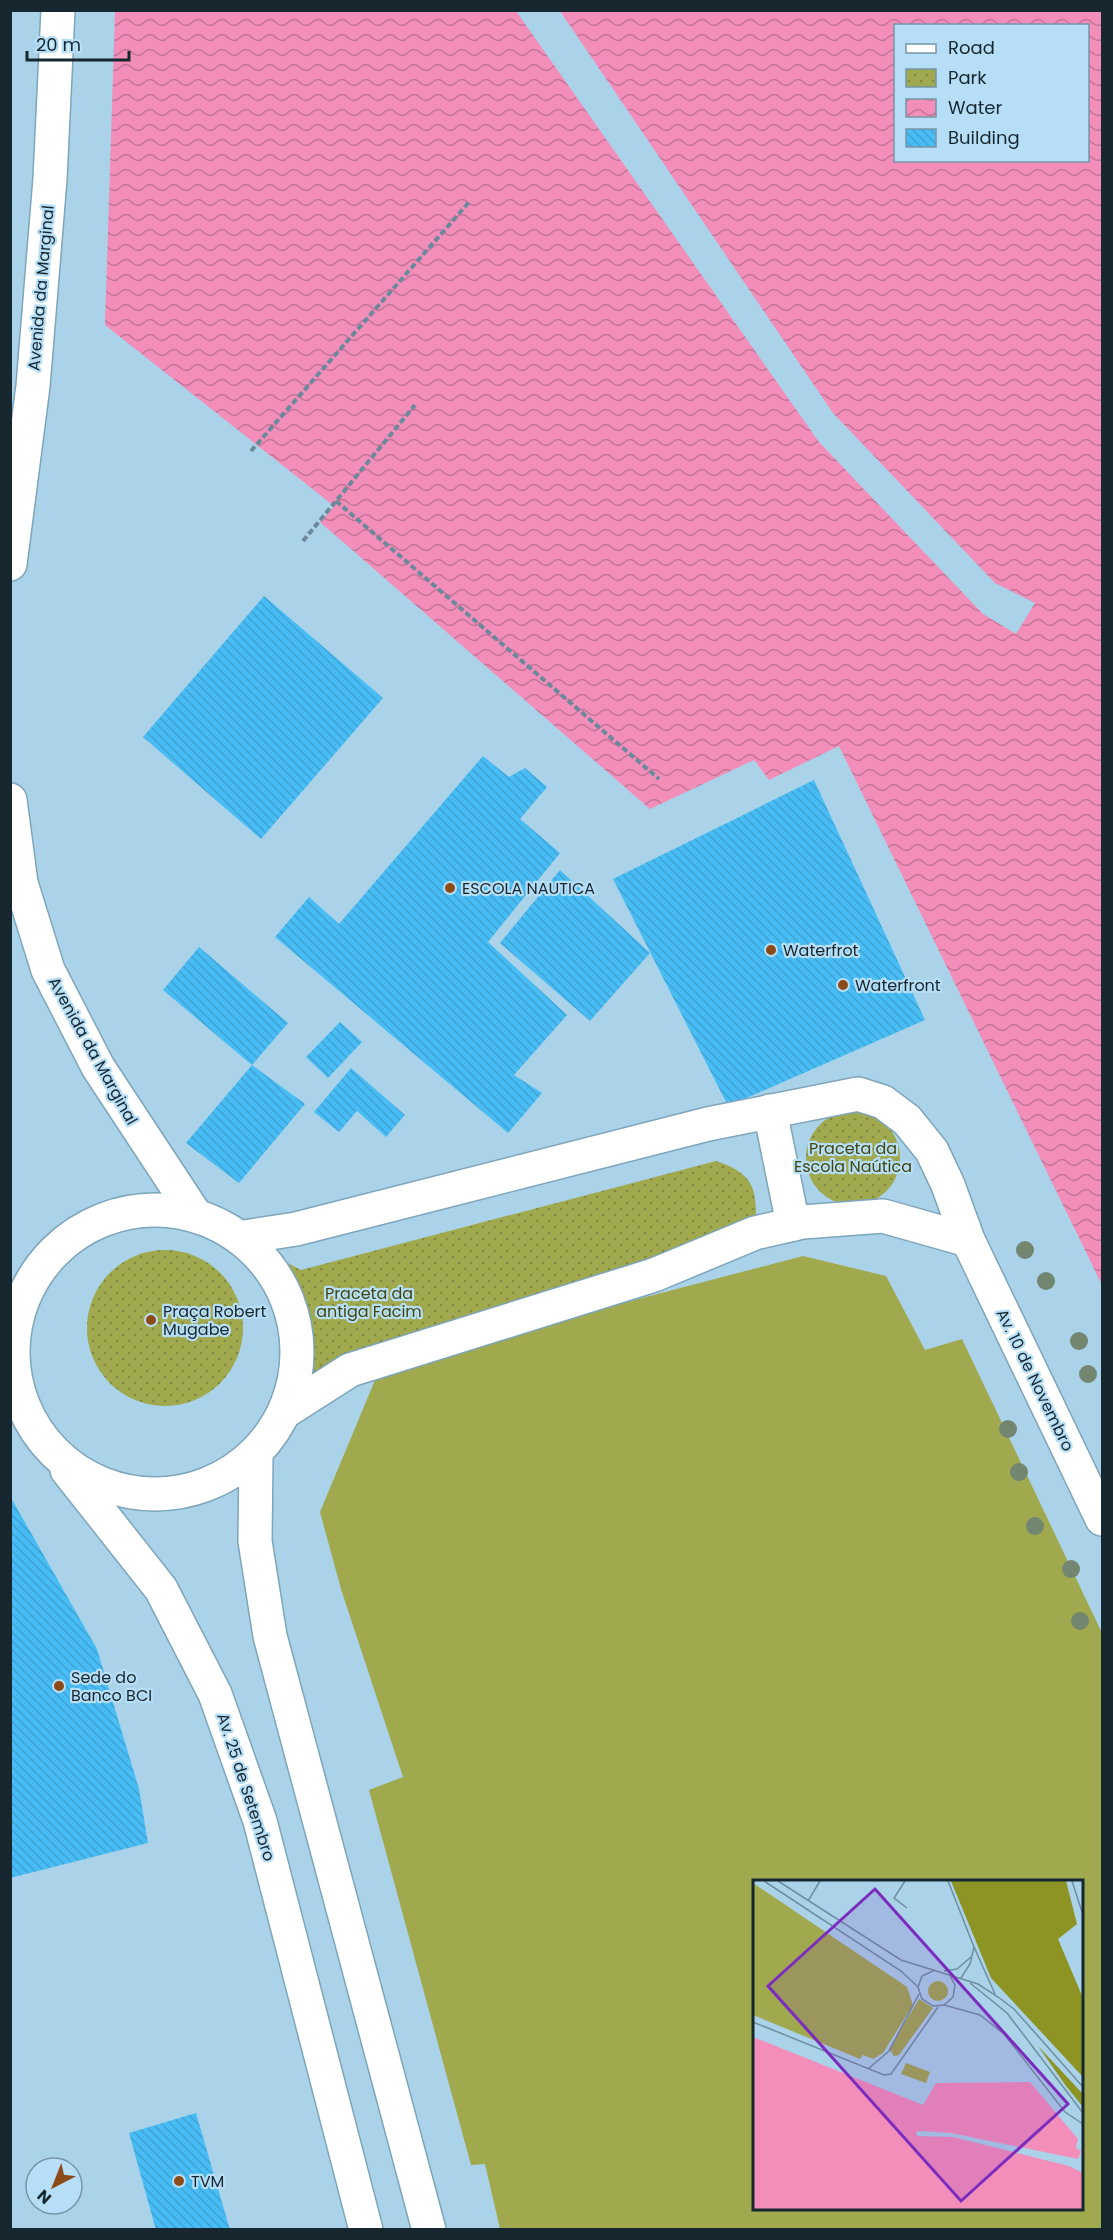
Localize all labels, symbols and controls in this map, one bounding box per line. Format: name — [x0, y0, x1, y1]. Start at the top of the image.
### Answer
scale bar — [27, 24, 129, 62]
legend — [894, 24, 1089, 162]
text: 20 m — [36, 32, 81, 57]
text: Road — [948, 35, 995, 60]
text: Park — [948, 65, 987, 90]
text: Water — [948, 95, 1002, 120]
text: Building — [948, 125, 1020, 150]
street label: Avenida da Marginal — [22, 204, 60, 372]
place label: ESCOLA NAUTICA — [462, 877, 595, 900]
marker: ESCOLA NAUTICA — [443, 881, 457, 895]
place label: Waterfrot — [783, 939, 859, 962]
marker: Waterfrot — [764, 943, 778, 957]
street label: Avenida da Marginal — [43, 973, 143, 1129]
place label: Waterfront — [855, 974, 941, 997]
marker: Waterfront — [836, 978, 850, 992]
park label: Praceta da Escola Naútica — [794, 1137, 912, 1178]
park label: Praceta da antiga Facim — [316, 1282, 422, 1323]
place label: Praça Robert Mugabe — [163, 1300, 267, 1341]
street label: Av. 10 de Novembro — [991, 1305, 1079, 1455]
marker: Praça Robert Mugabe — [144, 1313, 158, 1327]
place label: Sede do Banco BCI — [71, 1666, 152, 1707]
marker: Sede do Banco BCI — [52, 1679, 66, 1693]
street label: Av. 25 de Setembro — [211, 1710, 281, 1864]
inset map — [753, 1880, 1083, 2210]
north arrow — [24, 2156, 84, 2216]
place label: TVM — [191, 2170, 224, 2193]
marker: TVM — [172, 2174, 186, 2188]
text: N — [32, 2184, 56, 2209]

